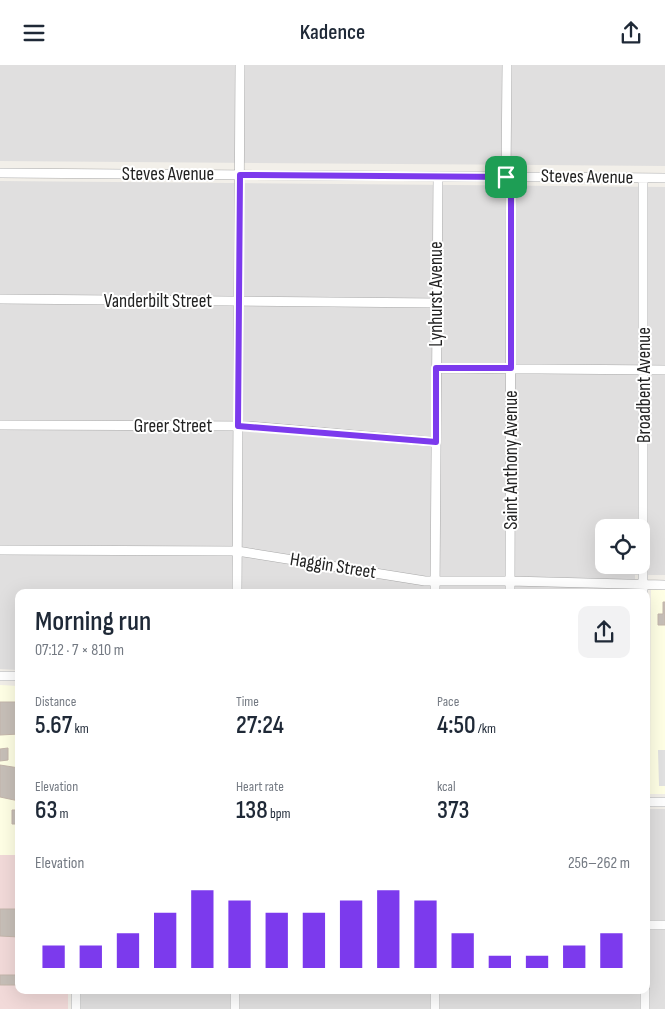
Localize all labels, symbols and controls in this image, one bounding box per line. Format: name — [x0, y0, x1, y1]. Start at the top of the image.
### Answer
icon: menu — [20, 19, 48, 47]
text: Kadence — [300, 19, 365, 46]
icon: share — [617, 19, 645, 47]
pin — [485, 156, 527, 198]
street label: Steves Avenue — [122, 163, 214, 186]
icon: arrive — [492, 163, 520, 191]
street label: Steves Avenue — [541, 165, 633, 189]
street label: Lynhurst Avenue — [425, 241, 448, 347]
street label: Vanderbilt Street — [104, 290, 212, 313]
street label: Broadbent Avenue — [633, 327, 656, 443]
street label: Saint Anthony Avenue — [500, 390, 523, 530]
street label: Greer Street — [134, 415, 212, 438]
map controls — [595, 519, 650, 574]
button: locate — [595, 519, 650, 574]
street label: Haggin Street — [288, 548, 378, 584]
text: Morning run — [35, 605, 151, 638]
button: share — [578, 606, 630, 658]
text: 07:12 · 7 × 810 m — [35, 641, 124, 660]
text: Distance — [35, 693, 76, 710]
text: Time — [236, 693, 259, 710]
text: Pace — [437, 693, 459, 710]
text: 5.67 — [35, 710, 72, 741]
text: 27:24 — [236, 710, 284, 741]
text: 4:50 — [437, 710, 476, 741]
text: km — [72, 720, 89, 737]
text: /km — [476, 720, 496, 737]
text: Elevation — [35, 778, 78, 795]
text: Heart rate — [236, 778, 284, 795]
text: kcal — [437, 778, 456, 795]
text: 63 — [35, 795, 57, 826]
text: 138 — [236, 795, 268, 826]
text: 373 — [437, 795, 469, 826]
text: m — [57, 805, 69, 822]
text: bpm — [268, 805, 291, 822]
text: Elevation — [35, 854, 84, 873]
text: 256–262 m — [568, 854, 630, 873]

